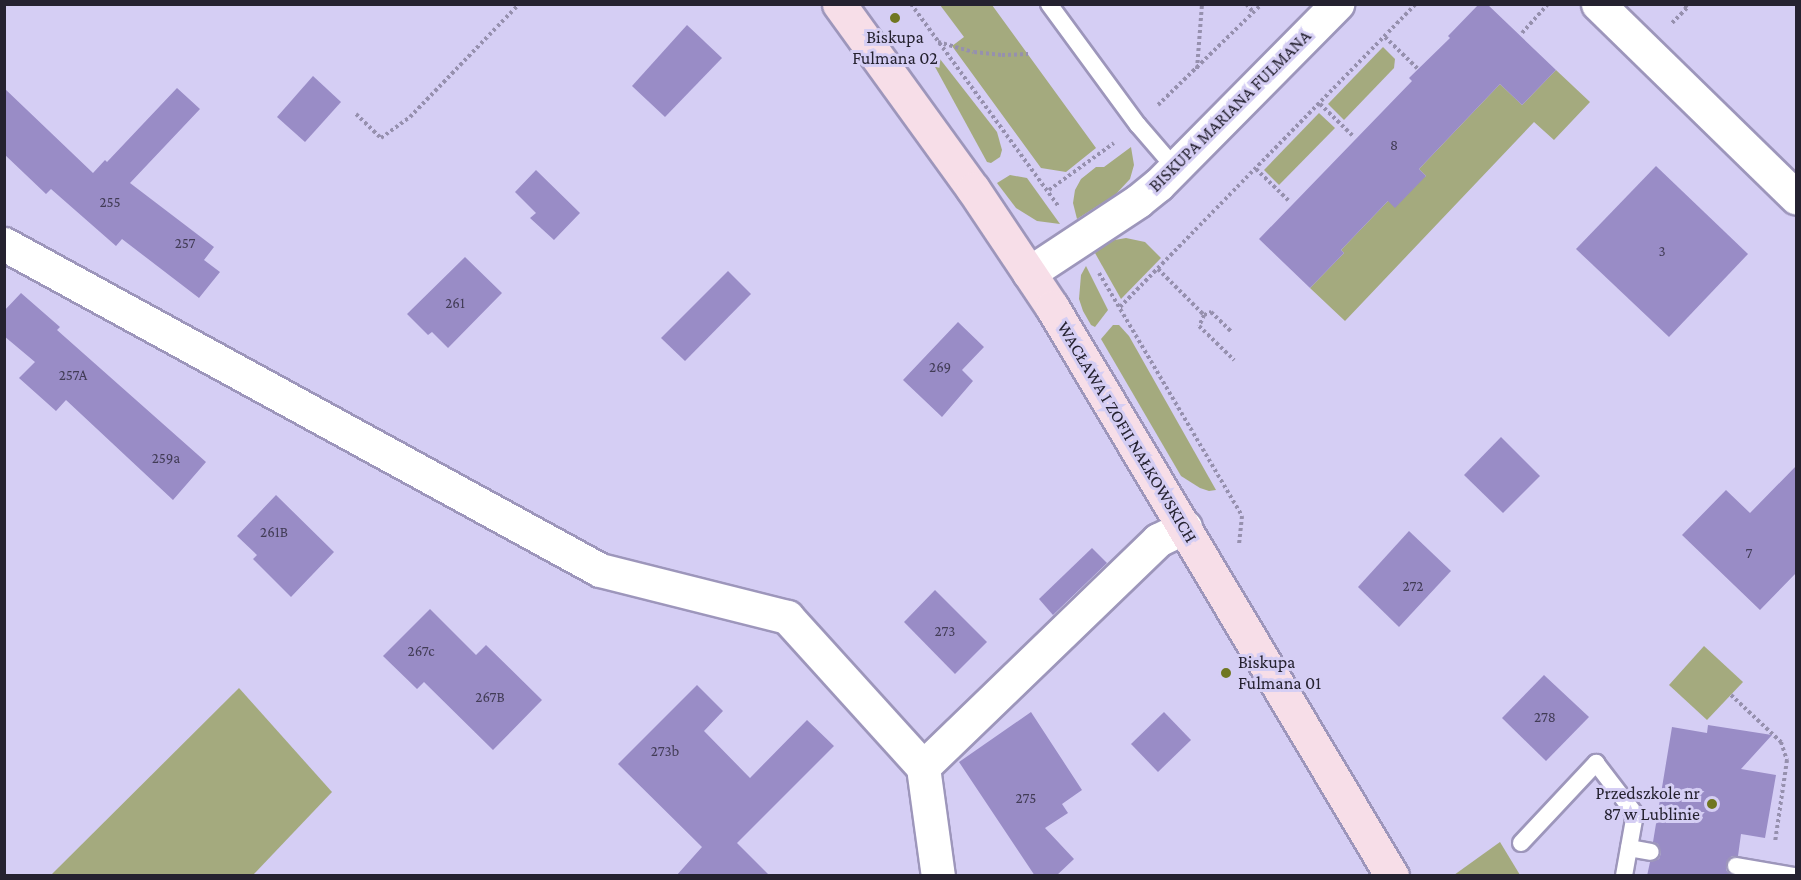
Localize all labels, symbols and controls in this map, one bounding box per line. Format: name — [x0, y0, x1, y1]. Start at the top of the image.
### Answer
marker: Biskupa Fulmana 02 — [888, 11, 902, 25]
street label: BISKUPA MARIANA FULMANA — [1144, 25, 1316, 197]
place label: Biskupa Fulmana 02 — [852, 27, 938, 70]
house number: 8 — [1390, 137, 1398, 155]
house number: 255 — [99, 194, 121, 212]
house number: 257 — [175, 235, 195, 253]
house number: 3 — [1658, 243, 1666, 261]
house number: 261 — [445, 295, 465, 313]
street label: WACŁAWA I ZOFII NAŁKOWSKICH — [1052, 318, 1202, 546]
house number: 269 — [929, 359, 951, 377]
house number: 257A — [59, 367, 87, 385]
house number: 259a — [152, 450, 180, 468]
house number: 261B — [260, 524, 288, 542]
house number: 7 — [1746, 545, 1752, 563]
house number: 272 — [1403, 578, 1423, 596]
house number: 273 — [935, 623, 955, 641]
house number: 267c — [408, 643, 434, 661]
place label: Biskupa Fulmana 01 — [1238, 652, 1321, 694]
marker: Biskupa Fulmana 01 — [1219, 666, 1233, 680]
house number: 267B — [475, 689, 505, 707]
house number: 278 — [1534, 709, 1556, 727]
house number: 273b — [651, 743, 679, 761]
place label: Przedszkole nr 87 w Lublinie — [1595, 783, 1700, 826]
house number: 275 — [1016, 790, 1036, 808]
marker: Przedszkole nr 87 w Lublinie — [1705, 797, 1719, 811]

